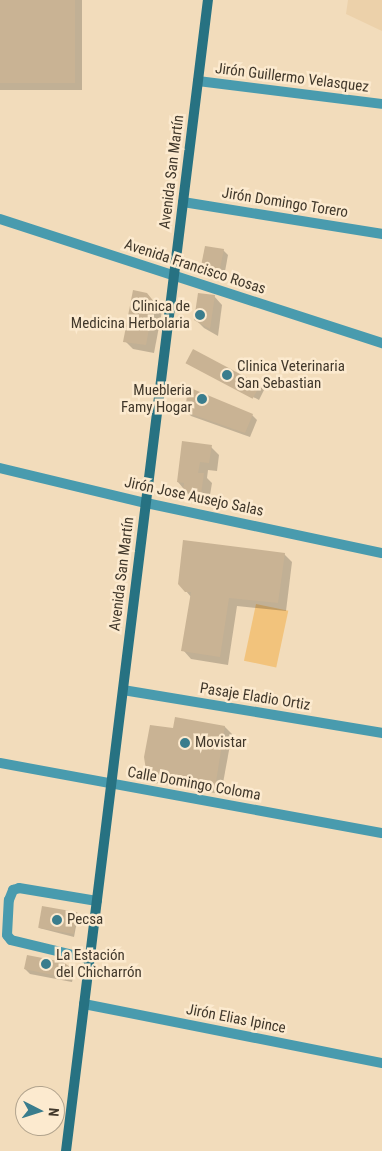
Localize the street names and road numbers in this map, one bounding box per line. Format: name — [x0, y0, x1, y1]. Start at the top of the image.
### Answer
street label: Jirón Guillermo Velasquez — [214, 60, 370, 96]
street label: Avenida San Martín — [156, 114, 188, 230]
street label: Jirón Domingo Torero — [220, 184, 350, 222]
street label: Avenida Francisco Rosas — [122, 236, 268, 298]
street label: Jirón Jose Ausejo Salas — [123, 473, 265, 521]
street label: Avenida San Martín — [106, 516, 138, 632]
street label: Pasaje Eladio Ortiz — [198, 679, 312, 715]
street label: Calle Domingo Coloma — [126, 763, 262, 805]
street label: Jirón Elias Ipince — [185, 1001, 287, 1037]

